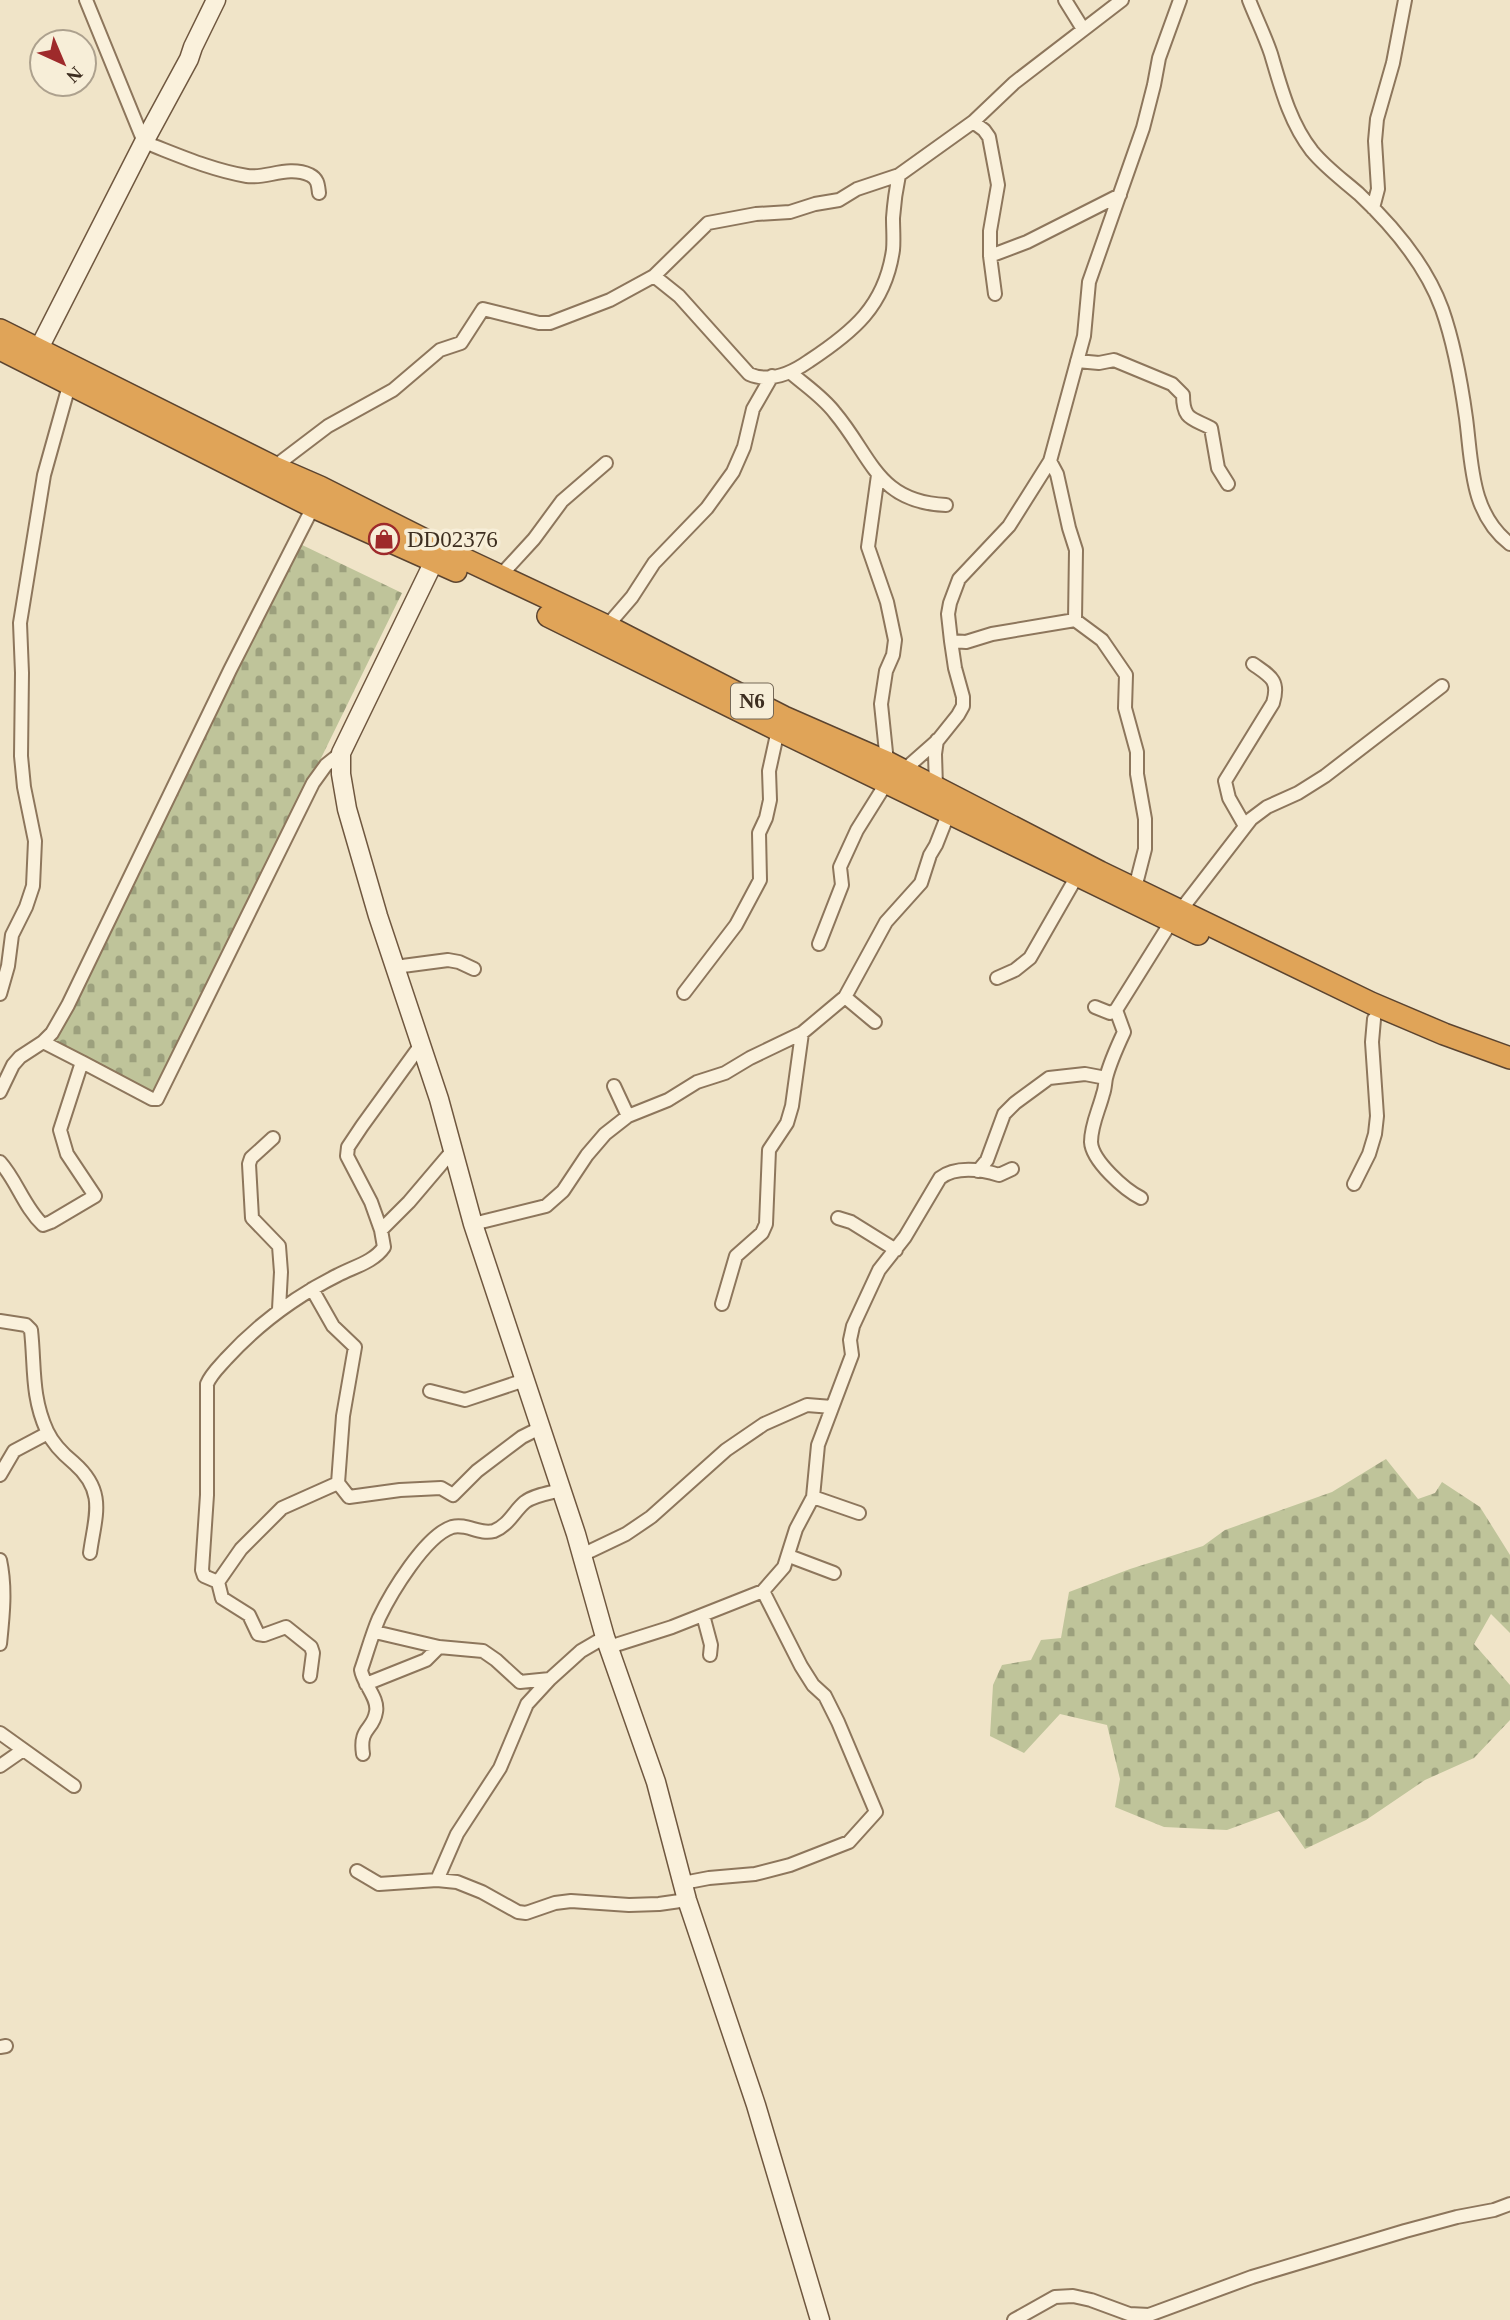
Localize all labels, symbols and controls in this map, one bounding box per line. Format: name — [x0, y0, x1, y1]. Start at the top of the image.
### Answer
north arrow — [28, 28, 98, 98]
text: N — [62, 63, 87, 87]
shop icon: DD02376 — [367, 522, 401, 556]
place label: DD02376 — [407, 527, 498, 552]
road number: N6 — [731, 684, 773, 718]

